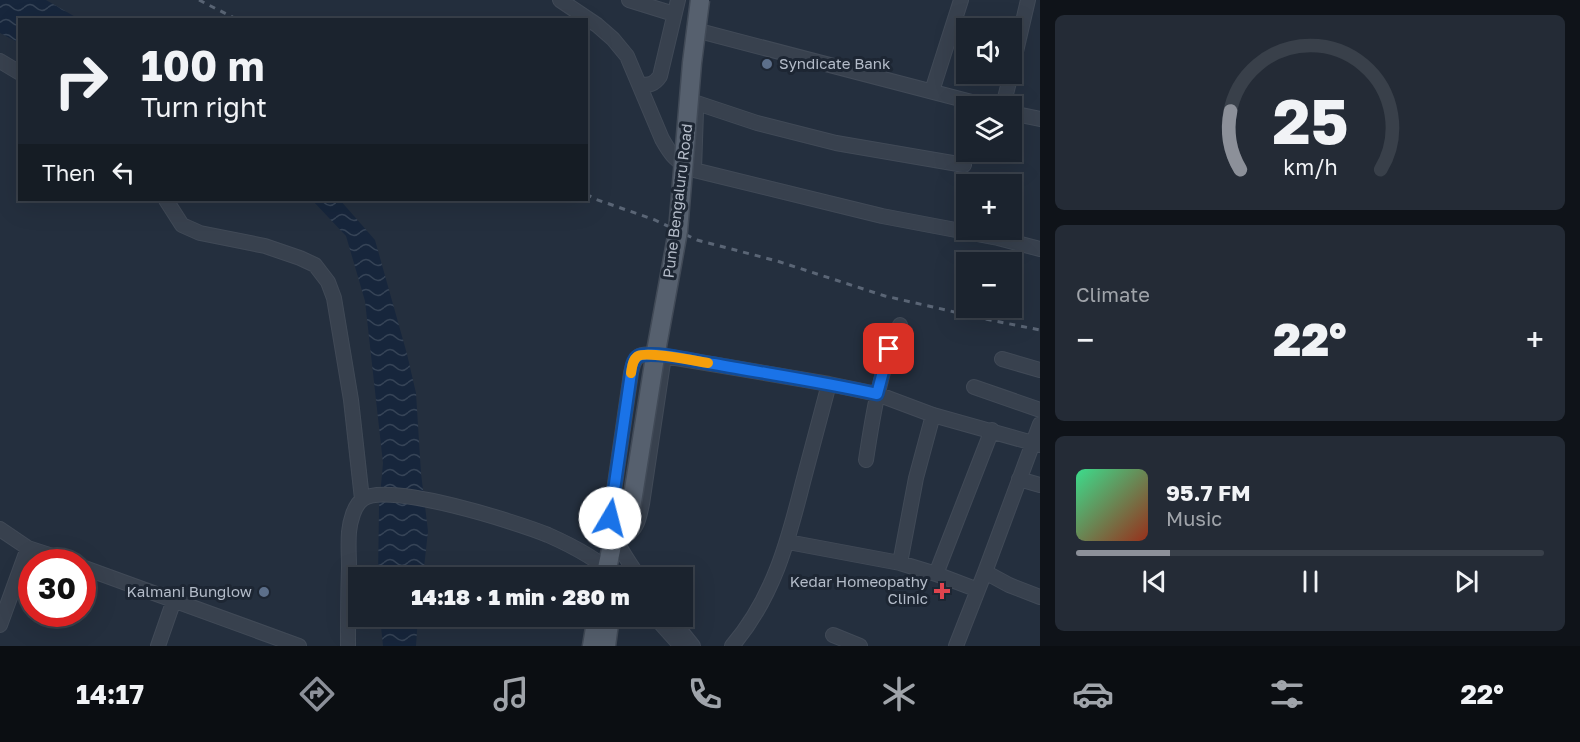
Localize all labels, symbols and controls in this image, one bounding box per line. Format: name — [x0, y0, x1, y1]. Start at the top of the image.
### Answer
map controls — [956, 18, 1022, 318]
button: sound — [956, 18, 1022, 84]
text: 100 m — [141, 40, 264, 90]
icon: right — [42, 42, 120, 120]
place label: Syndicate Bank — [779, 54, 891, 72]
marker: Syndicate Bank — [760, 57, 774, 71]
text: 25 — [1272, 83, 1348, 158]
text: Turn right — [141, 91, 267, 123]
button: layers — [956, 96, 1022, 162]
street label: Pune Bengaluru Road — [659, 123, 695, 279]
text: km/h — [1283, 154, 1337, 180]
icon: left — [107, 156, 140, 189]
text: Then — [42, 159, 95, 186]
button: + — [956, 174, 1022, 240]
button: − — [956, 252, 1022, 318]
text: Climate — [1076, 282, 1150, 306]
text: 22° — [1273, 312, 1347, 366]
text: − — [1076, 320, 1094, 359]
text: + — [1526, 320, 1544, 359]
pin — [863, 323, 914, 374]
icon: arrive — [872, 332, 905, 365]
text: 95.7 FM — [1166, 479, 1251, 506]
position arrow — [578, 486, 642, 550]
text: Music — [1166, 506, 1222, 530]
speed limit sign: 30 — [18, 549, 96, 627]
icon: previous — [1138, 565, 1171, 598]
icon: pause — [1294, 565, 1327, 598]
icon: next — [1450, 565, 1483, 598]
place label: Kedar Homeopathy Clinic — [790, 572, 929, 607]
place label: Kalmani Bunglow — [127, 582, 252, 600]
marker: Kedar Homeopathy Clinic — [933, 582, 951, 600]
text: 14:18 · 1 min · 280 m — [411, 583, 630, 610]
marker: Kalmani Bunglow — [257, 585, 271, 599]
icon: directions — [296, 673, 338, 715]
icon: music — [490, 673, 532, 715]
icon: phone — [684, 673, 726, 715]
icon: climate — [878, 673, 920, 715]
icon: car — [1072, 673, 1114, 715]
icon: filters — [1266, 673, 1308, 715]
text: 14:17 — [76, 678, 144, 710]
text: 22° — [1460, 678, 1504, 710]

